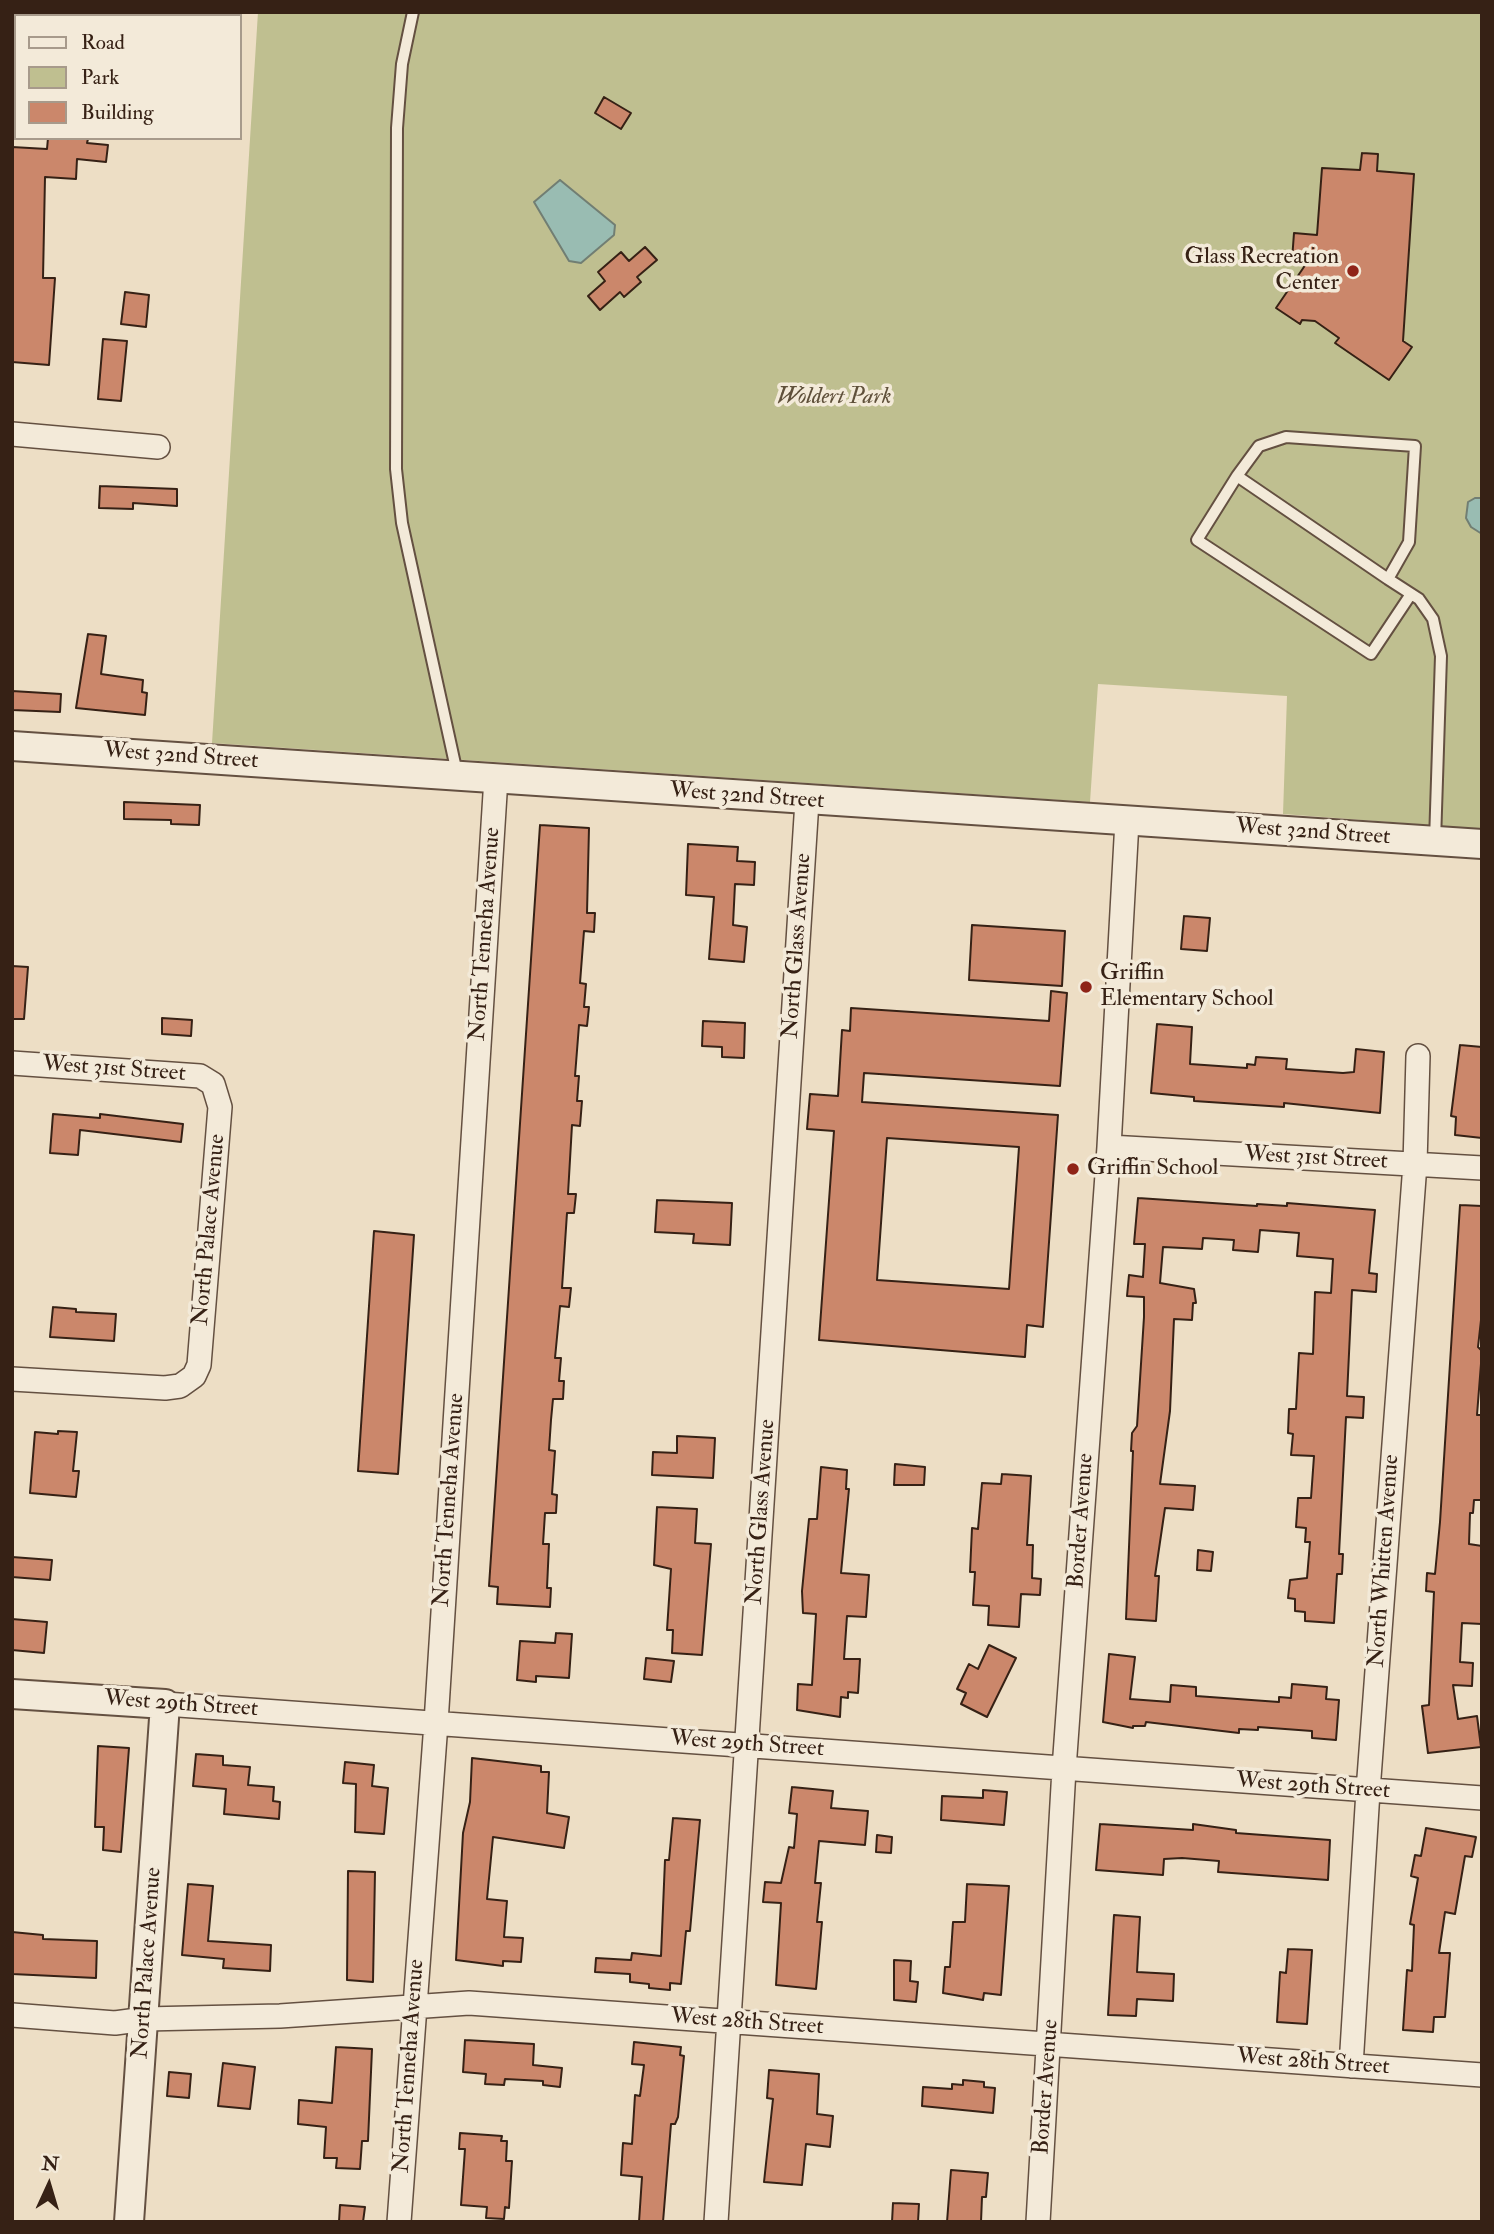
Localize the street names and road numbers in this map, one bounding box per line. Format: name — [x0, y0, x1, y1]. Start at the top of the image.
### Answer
street label: West 32nd Street — [103, 738, 259, 776]
street label: West 32nd Street — [669, 778, 825, 816]
street label: West 32nd Street — [1235, 814, 1391, 852]
street label: North Tenneha Avenue — [465, 826, 507, 1042]
street label: North Glass Avenue — [778, 852, 818, 1040]
street label: West 31st Street — [41, 1051, 187, 1089]
street label: North Palace Avenue — [188, 1133, 232, 1327]
street label: West 31st Street — [1243, 1141, 1389, 1177]
street label: North Tenneha Avenue — [429, 1392, 471, 1608]
street label: North Glass Avenue — [742, 1418, 782, 1606]
street label: Border Avenue — [1064, 1452, 1100, 1590]
street label: North Whitten Avenue — [1364, 1454, 1406, 1668]
street label: West 29th Street — [103, 1686, 259, 1724]
street label: West 29th Street — [669, 1726, 825, 1764]
street label: West 29th Street — [1235, 1768, 1391, 1806]
street label: North Palace Avenue — [128, 1866, 168, 2060]
street label: North Tenneha Avenue — [389, 1958, 431, 2174]
street label: West 28th Street — [670, 2004, 824, 2042]
street label: Border Avenue — [1029, 2018, 1065, 2156]
street label: West 28th Street — [1236, 2044, 1390, 2082]

